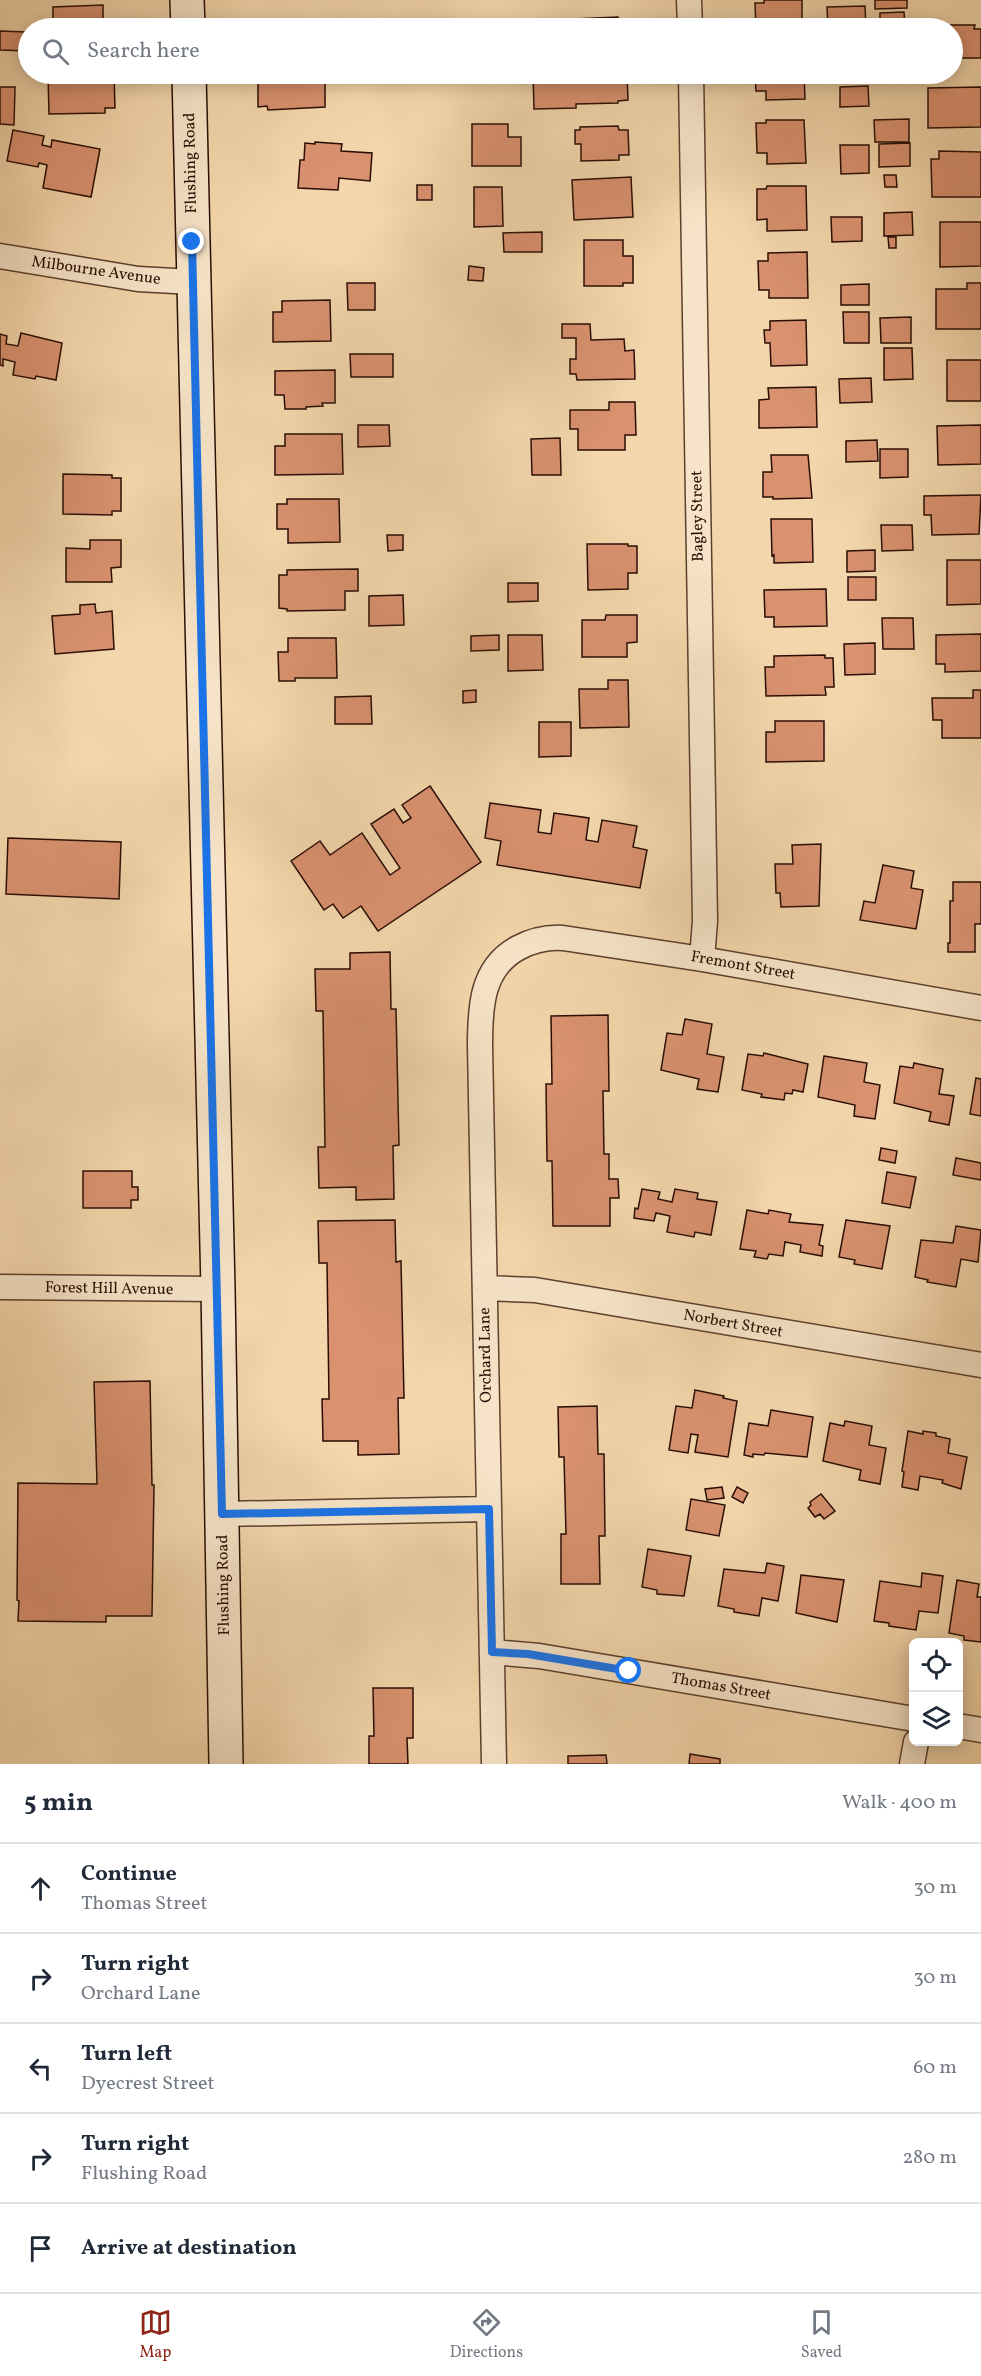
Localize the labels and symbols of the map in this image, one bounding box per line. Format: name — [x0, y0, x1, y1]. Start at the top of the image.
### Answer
street label: Flushing Road — [179, 112, 203, 214]
route end — [178, 228, 204, 254]
street label: Milbourne Avenue — [30, 251, 162, 291]
street label: Bagley Street — [686, 470, 710, 562]
street label: Fremont Street — [689, 946, 797, 986]
street label: Forest Hill Avenue — [45, 1277, 173, 1301]
street label: Norbert Street — [681, 1304, 785, 1344]
street label: Orchard Lane — [474, 1307, 498, 1403]
street label: Flushing Road — [212, 1534, 236, 1636]
route start — [615, 1657, 641, 1683]
street label: Thomas Street — [669, 1667, 773, 1707]

